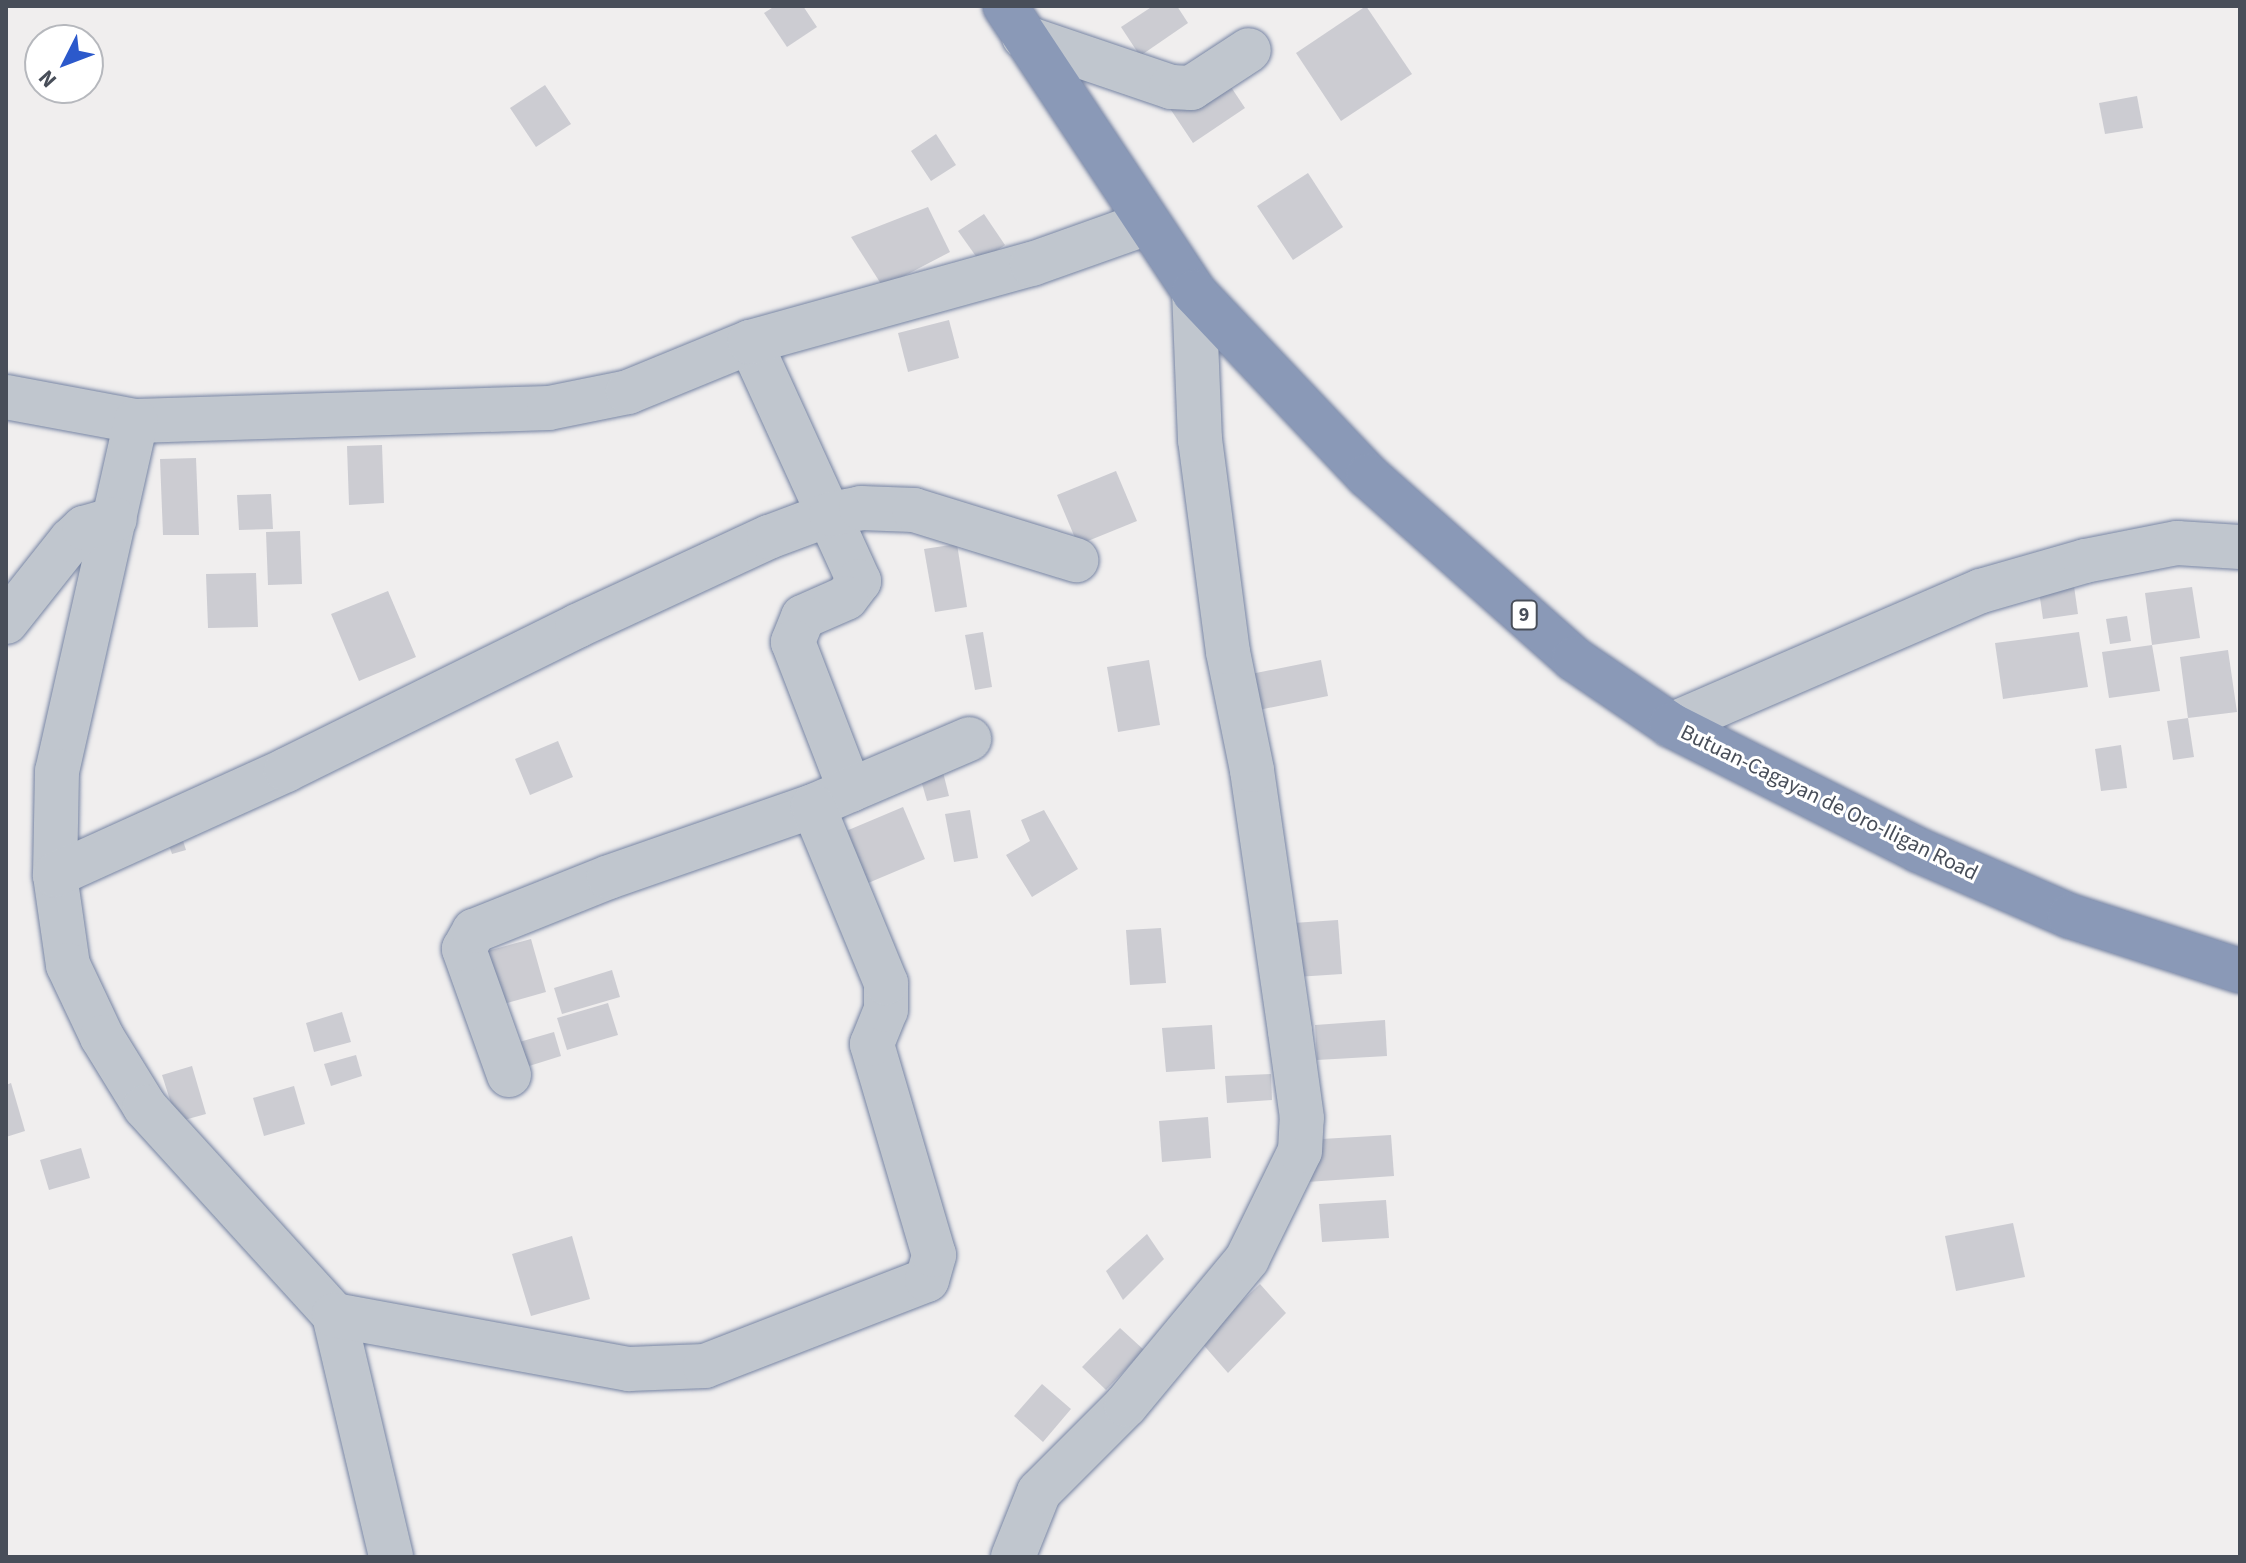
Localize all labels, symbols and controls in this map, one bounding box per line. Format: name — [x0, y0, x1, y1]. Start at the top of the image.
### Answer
north arrow — [24, 24, 104, 104]
text: N — [31, 63, 64, 95]
road number: 9 — [1510, 599, 1538, 631]
street label: Butuan-Cagayan de Oro-Iligan Road — [1676, 719, 1982, 887]

